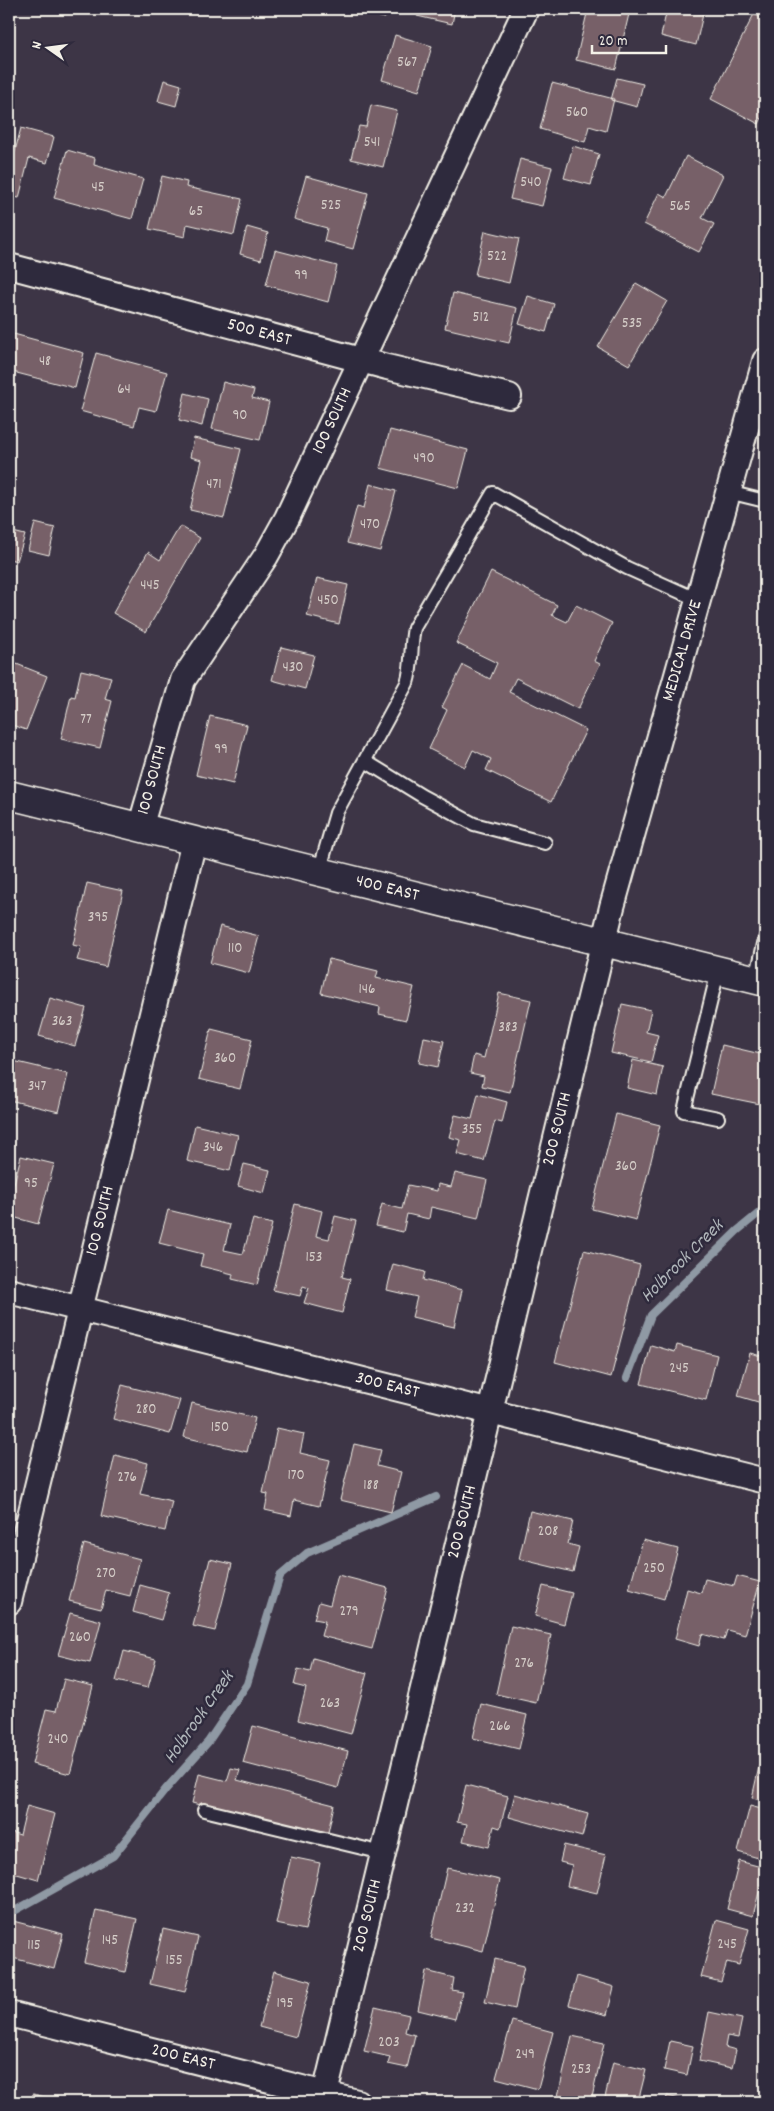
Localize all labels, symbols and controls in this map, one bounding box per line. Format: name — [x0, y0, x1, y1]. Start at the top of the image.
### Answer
north arrow — [22, 22, 72, 72]
scale bar — [592, 22, 665, 54]
text: 20 m — [599, 31, 627, 53]
text: N — [27, 39, 48, 51]
house number: 567 — [397, 52, 417, 74]
house number: 560 — [566, 102, 588, 124]
house number: 541 — [364, 132, 380, 154]
house number: 540 — [520, 172, 542, 194]
house number: 45 — [91, 177, 105, 199]
house number: 525 — [321, 195, 341, 217]
house number: 565 — [669, 196, 691, 218]
house number: 65 — [189, 201, 203, 223]
house number: 522 — [487, 246, 507, 268]
house number: 99 — [294, 265, 308, 287]
house number: 512 — [473, 307, 489, 329]
street label: 500 EAST — [224, 312, 294, 354]
house number: 535 — [622, 313, 642, 335]
house number: 48 — [39, 351, 51, 373]
house number: 64 — [117, 379, 131, 401]
street label: 100 SOUTH — [307, 384, 359, 458]
house number: 90 — [232, 405, 248, 427]
house number: 490 — [413, 448, 435, 470]
house number: 471 — [206, 474, 222, 496]
house number: 470 — [360, 514, 380, 536]
house number: 445 — [140, 575, 160, 597]
house number: 450 — [317, 590, 339, 612]
street label: MEDICAL DRIVE — [657, 597, 709, 705]
house number: 430 — [282, 657, 304, 679]
house number: 77 — [80, 709, 92, 731]
house number: 99 — [214, 739, 228, 761]
street label: 100 SOUTH — [132, 742, 174, 818]
street label: 400 EAST — [353, 869, 421, 909]
house number: 395 — [88, 907, 108, 929]
house number: 110 — [228, 938, 242, 960]
house number: 146 — [359, 979, 375, 1001]
house number: 363 — [52, 1011, 72, 1033]
house number: 383 — [498, 1017, 518, 1039]
house number: 360 — [214, 1048, 236, 1070]
house number: 347 — [28, 1076, 47, 1098]
street label: 200 SOUTH — [537, 1090, 579, 1168]
house number: 355 — [462, 1119, 482, 1141]
house number: 346 — [203, 1137, 223, 1159]
house number: 360 — [615, 1156, 637, 1178]
house number: 95 — [24, 1173, 38, 1195]
street label: 100 SOUTH — [80, 1184, 122, 1258]
water label: Holbrook Creek — [635, 1213, 732, 1310]
house number: 153 — [306, 1247, 322, 1269]
house number: 245 — [669, 1358, 689, 1380]
street label: 300 EAST — [353, 1366, 421, 1406]
house number: 280 — [136, 1399, 156, 1421]
house number: 150 — [211, 1417, 229, 1439]
house number: 170 — [287, 1465, 305, 1487]
house number: 276 — [117, 1467, 137, 1489]
house number: 188 — [363, 1475, 379, 1497]
street label: 200 SOUTH — [442, 1483, 484, 1561]
house number: 208 — [538, 1521, 558, 1543]
house number: 250 — [643, 1558, 665, 1580]
house number: 270 — [96, 1563, 116, 1585]
house number: 279 — [339, 1601, 359, 1623]
house number: 260 — [69, 1627, 91, 1649]
house number: 276 — [514, 1653, 534, 1675]
water label: Holbrook Creek — [158, 1664, 243, 1770]
house number: 263 — [320, 1693, 340, 1715]
house number: 266 — [489, 1716, 511, 1738]
house number: 240 — [48, 1729, 68, 1751]
street label: 200 SOUTH — [347, 1877, 389, 1955]
house number: 232 — [455, 1898, 475, 1920]
house number: 145 — [102, 1930, 118, 1952]
house number: 245 — [717, 1934, 737, 1956]
house number: 115 — [27, 1935, 41, 1957]
house number: 155 — [165, 1950, 183, 1972]
house number: 195 — [276, 1993, 294, 2015]
house number: 203 — [378, 2032, 400, 2054]
street label: 200 EAST — [149, 2038, 217, 2078]
house number: 249 — [515, 2044, 535, 2066]
house number: 253 — [571, 2059, 591, 2081]

